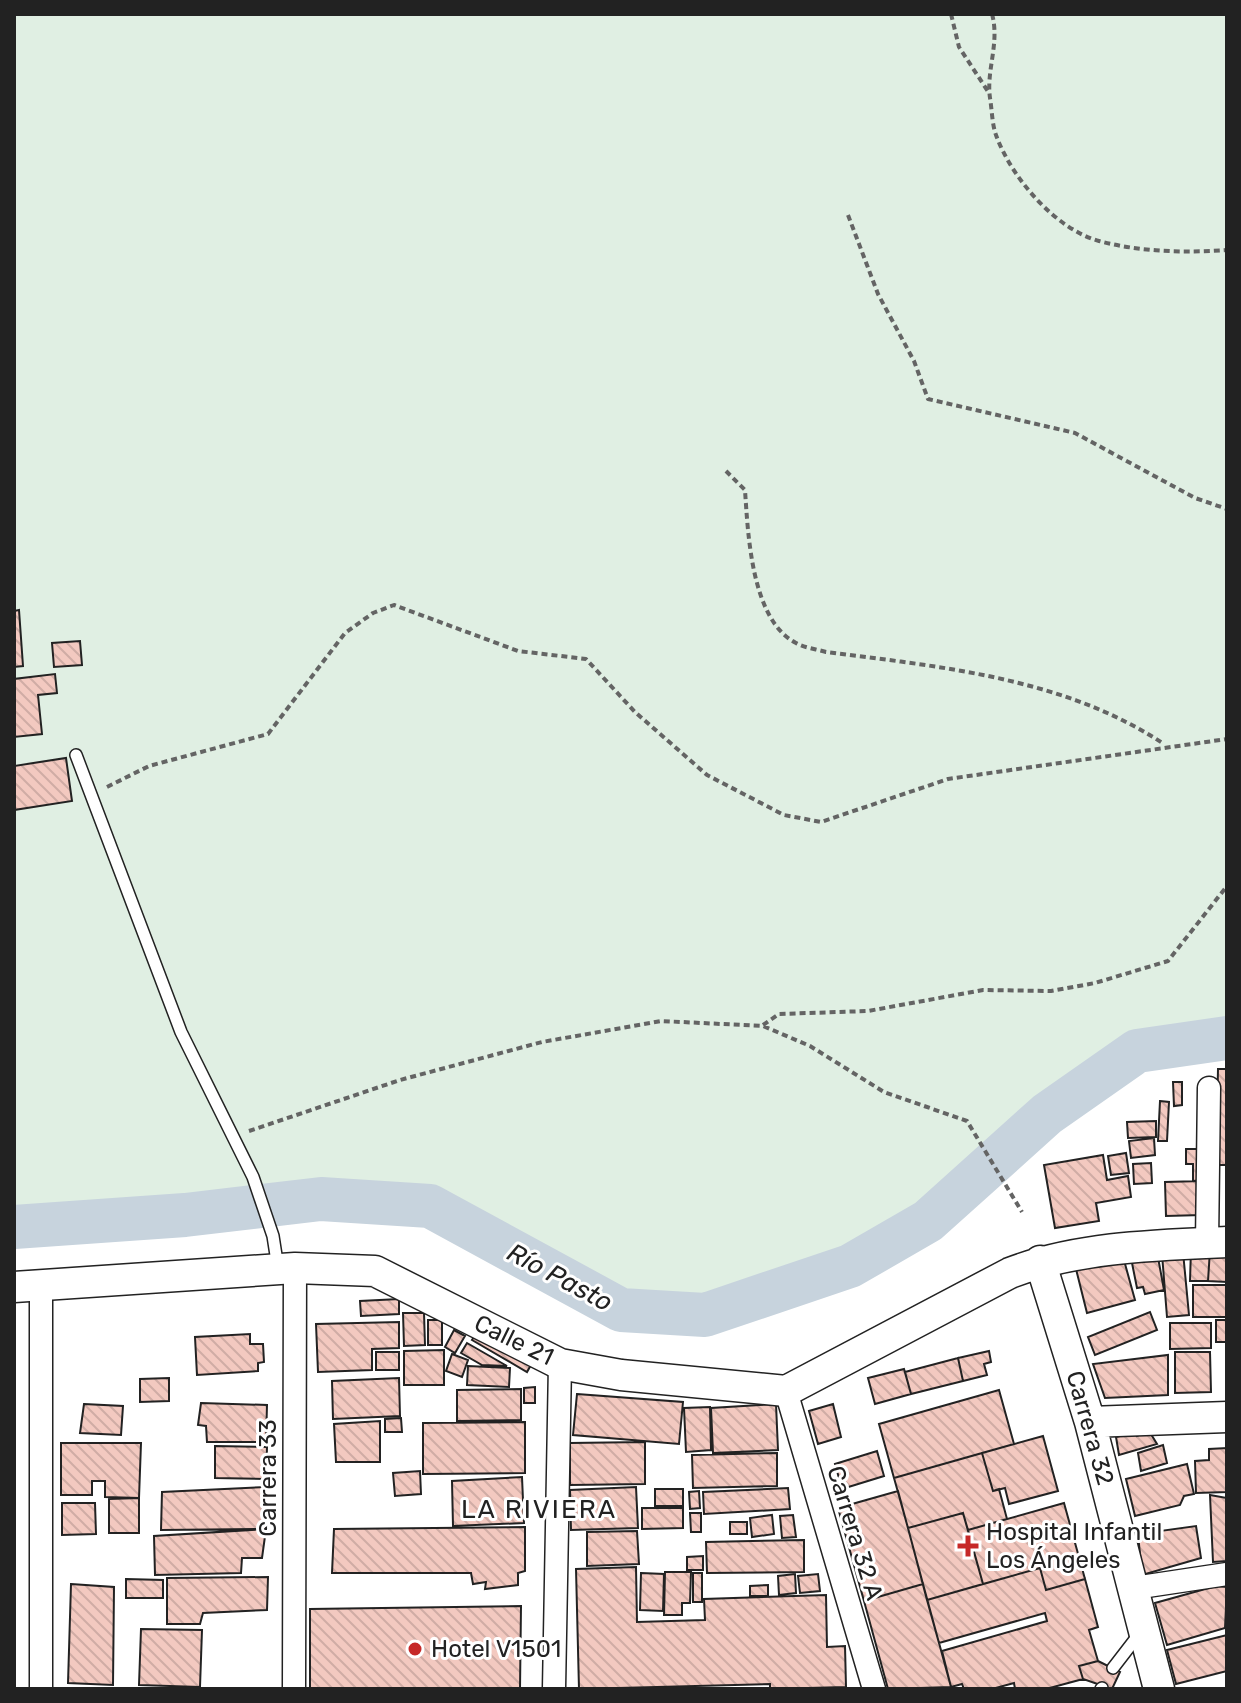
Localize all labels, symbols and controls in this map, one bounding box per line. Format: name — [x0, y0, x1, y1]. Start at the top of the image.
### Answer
water label: Río Pasto — [502, 1237, 618, 1318]
street label: Calle 21 — [470, 1309, 558, 1371]
street label: Carrera 32 — [1060, 1368, 1120, 1488]
street label: Carrera 33 — [254, 1419, 282, 1537]
street label: Carrera 32 A — [821, 1463, 889, 1603]
district label: LA RIVIERA — [461, 1494, 617, 1525]
place label: Hospital Infantil Los Ángeles — [986, 1518, 1162, 1574]
marker: Hospital Infantil Los Ángeles — [957, 1535, 979, 1557]
place label: Hotel V1501 — [431, 1635, 561, 1663]
marker: Hotel V1501 — [406, 1640, 424, 1658]

